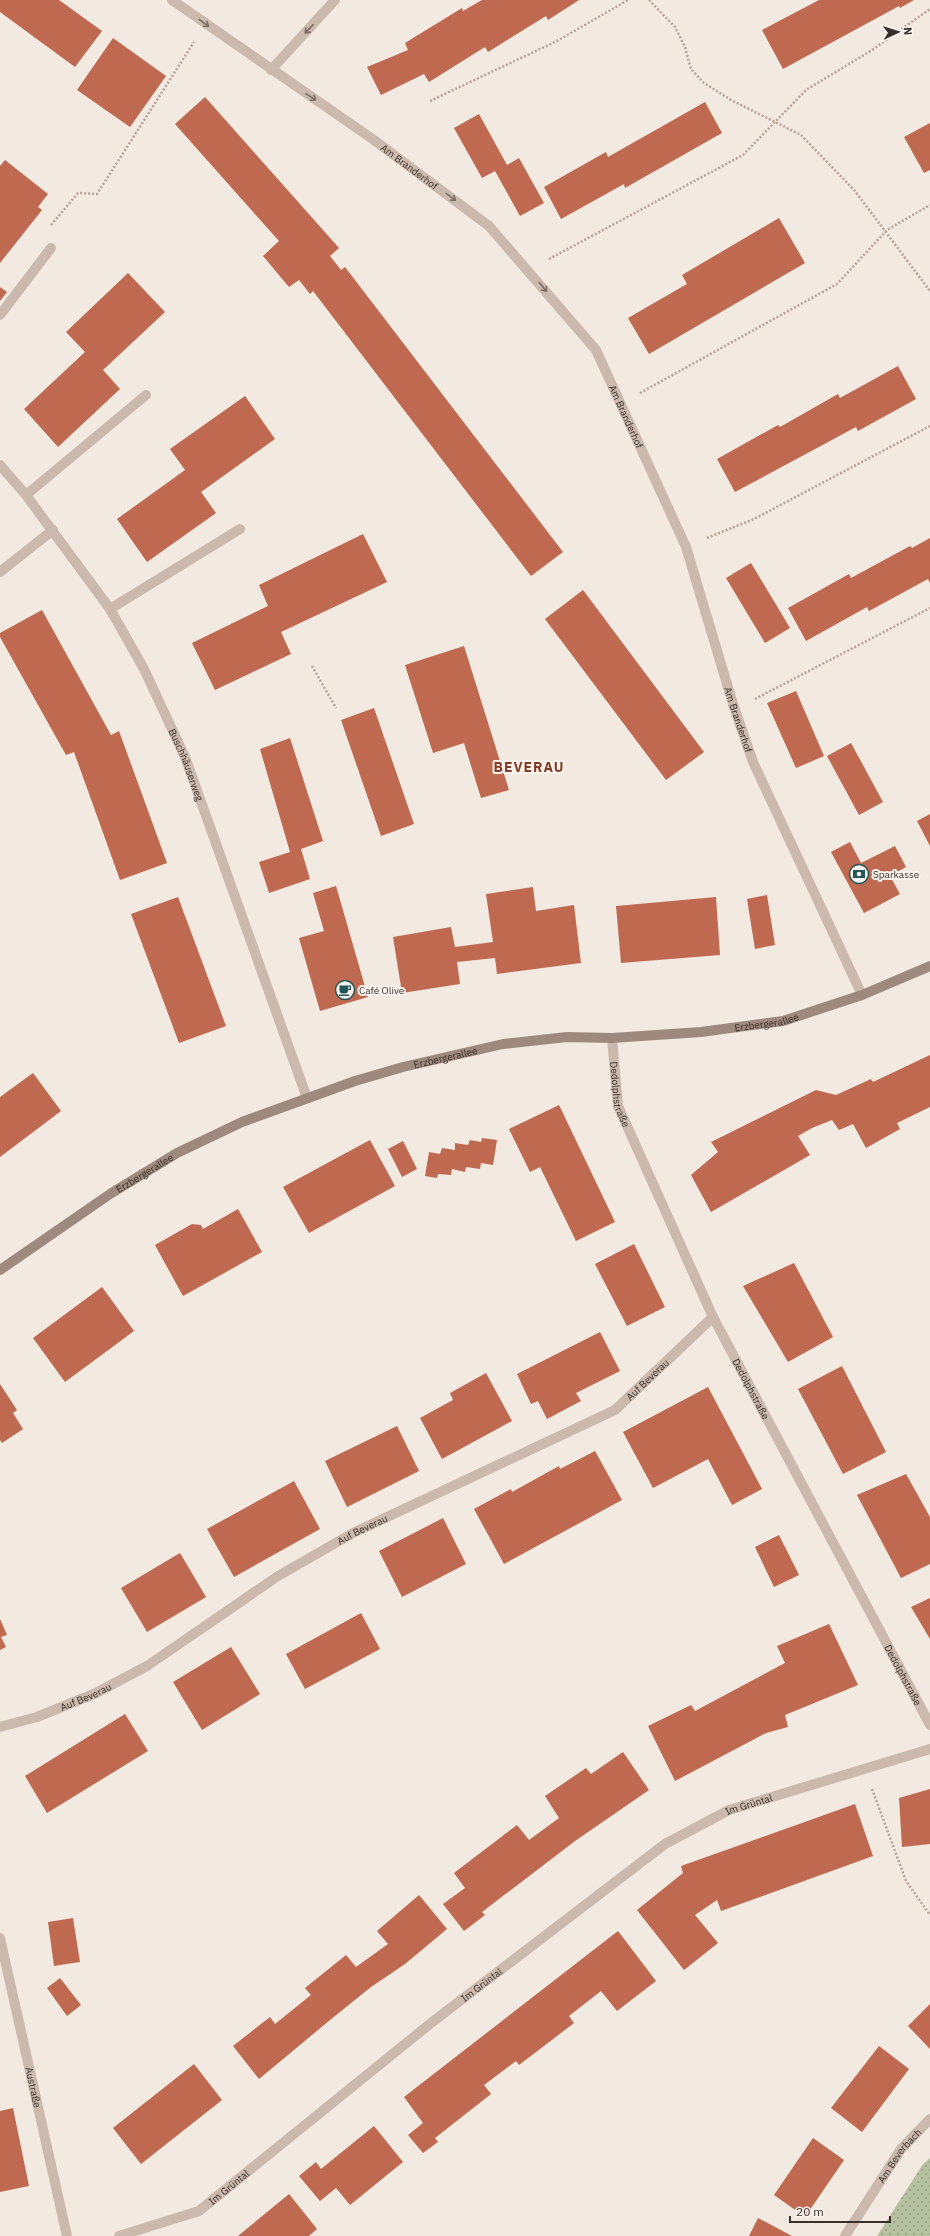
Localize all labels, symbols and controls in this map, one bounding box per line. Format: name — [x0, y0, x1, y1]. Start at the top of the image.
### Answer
north arrow — [878, 12, 918, 52]
one-way arrow — [198, 19, 209, 27]
one-way arrow — [304, 24, 313, 34]
text: N — [901, 27, 915, 36]
one-way arrow — [305, 93, 316, 101]
street label: Am Branderhof — [378, 141, 441, 193]
one-way arrow — [445, 193, 456, 201]
one-way arrow — [539, 282, 548, 293]
street label: Am Branderhof — [606, 383, 646, 451]
street label: Am Branderhof — [721, 685, 755, 755]
street label: Buschhäuserweg — [166, 726, 206, 804]
district label: BEVERAU — [494, 758, 564, 776]
bank icon: Sparkasse — [848, 863, 870, 885]
place label: Sparkasse — [873, 868, 920, 881]
cafe icon: Café Olive — [334, 979, 356, 1001]
place label: Café Olive — [359, 984, 405, 997]
street label: Erzbergerallee — [734, 1010, 801, 1034]
street label: Erzbergerallee — [412, 1044, 479, 1071]
street label: Dedolphstraße — [607, 1061, 633, 1130]
street label: Erzbergerallee — [114, 1151, 176, 1196]
street label: Auf Beverau — [623, 1356, 672, 1403]
street label: Dedolphstraße — [729, 1356, 772, 1422]
street label: Auf Beverau — [335, 1512, 390, 1548]
street label: Dedolphstraße — [881, 1642, 925, 1708]
street label: Auf Beverau — [58, 1680, 114, 1714]
street label: Im Grüntal — [723, 1791, 774, 1818]
street label: Im Grüntal — [459, 1965, 505, 2005]
street label: Austraße — [22, 2066, 44, 2109]
street label: Am Beverbach — [875, 2126, 924, 2186]
street label: Im Grüntal — [206, 2167, 252, 2208]
scale bar — [790, 2198, 890, 2224]
text: 20 m — [796, 2204, 824, 2219]

